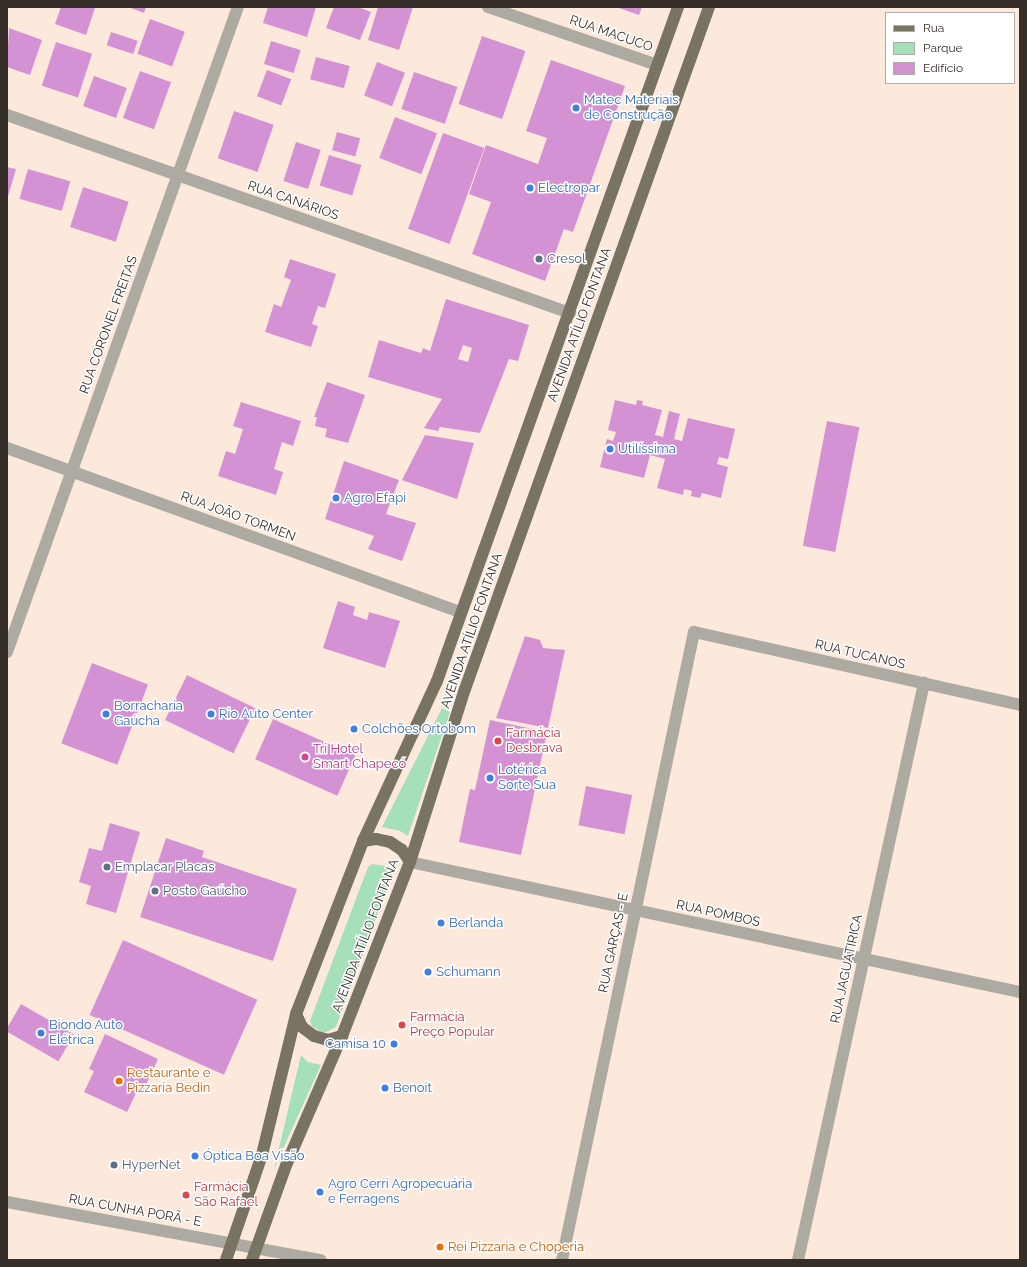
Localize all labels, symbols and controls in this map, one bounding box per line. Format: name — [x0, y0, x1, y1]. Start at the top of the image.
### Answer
street label: RUA MACUCO — [567, 12, 655, 56]
legend — [885, 12, 1015, 84]
text: Rua — [923, 21, 944, 35]
text: Parque — [923, 41, 963, 55]
text: Edifício — [923, 61, 963, 75]
place label: Matec Materiais de Construção — [584, 93, 679, 124]
marker: Matec Materiais de Construção — [571, 103, 581, 113]
street label: RUA CANÁRIOS — [245, 178, 341, 224]
place label: Electropar — [538, 180, 600, 196]
marker: Electropar — [525, 183, 535, 193]
street label: AVENIDA ATÍLIO FONTANA — [545, 245, 615, 405]
place label: Cresol — [547, 251, 585, 267]
street label: RUA CORONEL FREITAS — [77, 253, 141, 397]
marker: Cresol — [534, 254, 544, 264]
place label: Utilíssima — [618, 441, 676, 457]
marker: Utilíssima — [605, 444, 615, 454]
street label: RUA JOÃO TORMEN — [178, 489, 298, 545]
place label: Agro Efapi — [344, 490, 406, 506]
marker: Agro Efapi — [331, 493, 341, 503]
street label: AVENIDA ATÍLIO FONTANA — [438, 551, 506, 711]
street label: RUA TUCANOS — [813, 637, 907, 673]
place label: Borracharia Gaúcha — [114, 699, 183, 730]
place label: Rio Auto Center — [219, 706, 313, 722]
marker: Borracharia Gaúcha — [101, 709, 111, 719]
marker: Rio Auto Center — [206, 709, 216, 719]
place label: Colchões Ortobom — [362, 721, 476, 737]
marker: Colchões Ortobom — [349, 724, 359, 734]
place label: Farmácia Desbrava — [506, 726, 562, 757]
marker: Farmácia Desbrava — [493, 736, 503, 746]
place label: Tri Hotel Smart Chapecó — [313, 742, 406, 773]
marker: Tri Hotel Smart Chapecó — [300, 752, 310, 762]
place label: Lotérica Sorte Sua — [498, 763, 556, 794]
marker: Lotérica Sorte Sua — [485, 773, 495, 783]
street label: AVENIDA ATÍLIO FONTANA — [329, 857, 403, 1015]
place label: Emplacar Placas — [115, 859, 215, 875]
marker: Emplacar Placas — [102, 862, 112, 872]
place label: Posto Gaúcho — [163, 883, 247, 899]
marker: Posto Gaúcho — [150, 886, 160, 896]
street label: RUA GARÇAS - E — [596, 892, 632, 994]
street label: RUA POMBOS — [675, 897, 761, 931]
street label: RUA JAGUATIRICA — [828, 913, 866, 1025]
place label: Berlanda — [449, 915, 503, 931]
marker: Berlanda — [436, 918, 446, 928]
place label: Schumann — [436, 964, 501, 980]
marker: Schumann — [423, 967, 433, 977]
place label: Farmácia Preço Popular — [410, 1010, 495, 1041]
place label: Biondo Auto Elétrica — [49, 1018, 123, 1049]
marker: Farmácia Preço Popular — [397, 1020, 407, 1030]
marker: Biondo Auto Elétrica — [36, 1028, 46, 1038]
place label: Camisa 10 — [325, 1036, 386, 1052]
marker: Camisa 10 — [389, 1039, 399, 1049]
place label: Restaurante e Pizzaria Bedin — [127, 1066, 210, 1097]
marker: Restaurante e Pizzaria Bedin — [114, 1076, 124, 1086]
place label: Benoit — [393, 1080, 432, 1096]
marker: Benoit — [380, 1083, 390, 1093]
place label: Óptica Boa Visão — [203, 1148, 305, 1164]
marker: Óptica Boa Visão — [190, 1151, 200, 1161]
place label: HyperNet — [122, 1157, 181, 1173]
marker: HyperNet — [109, 1160, 119, 1170]
place label: Agro Cerri Agropecuária e Ferragens — [328, 1177, 473, 1208]
place label: Farmácia São Rafael — [194, 1180, 258, 1211]
marker: Agro Cerri Agropecuária e Ferragens — [315, 1187, 325, 1197]
marker: Farmácia São Rafael — [181, 1190, 191, 1200]
street label: RUA CUNHA PORÃ - E — [67, 1192, 203, 1230]
place label: Rei Pizzaria e Choperia — [448, 1239, 584, 1255]
marker: Rei Pizzaria e Choperia — [435, 1242, 445, 1252]

